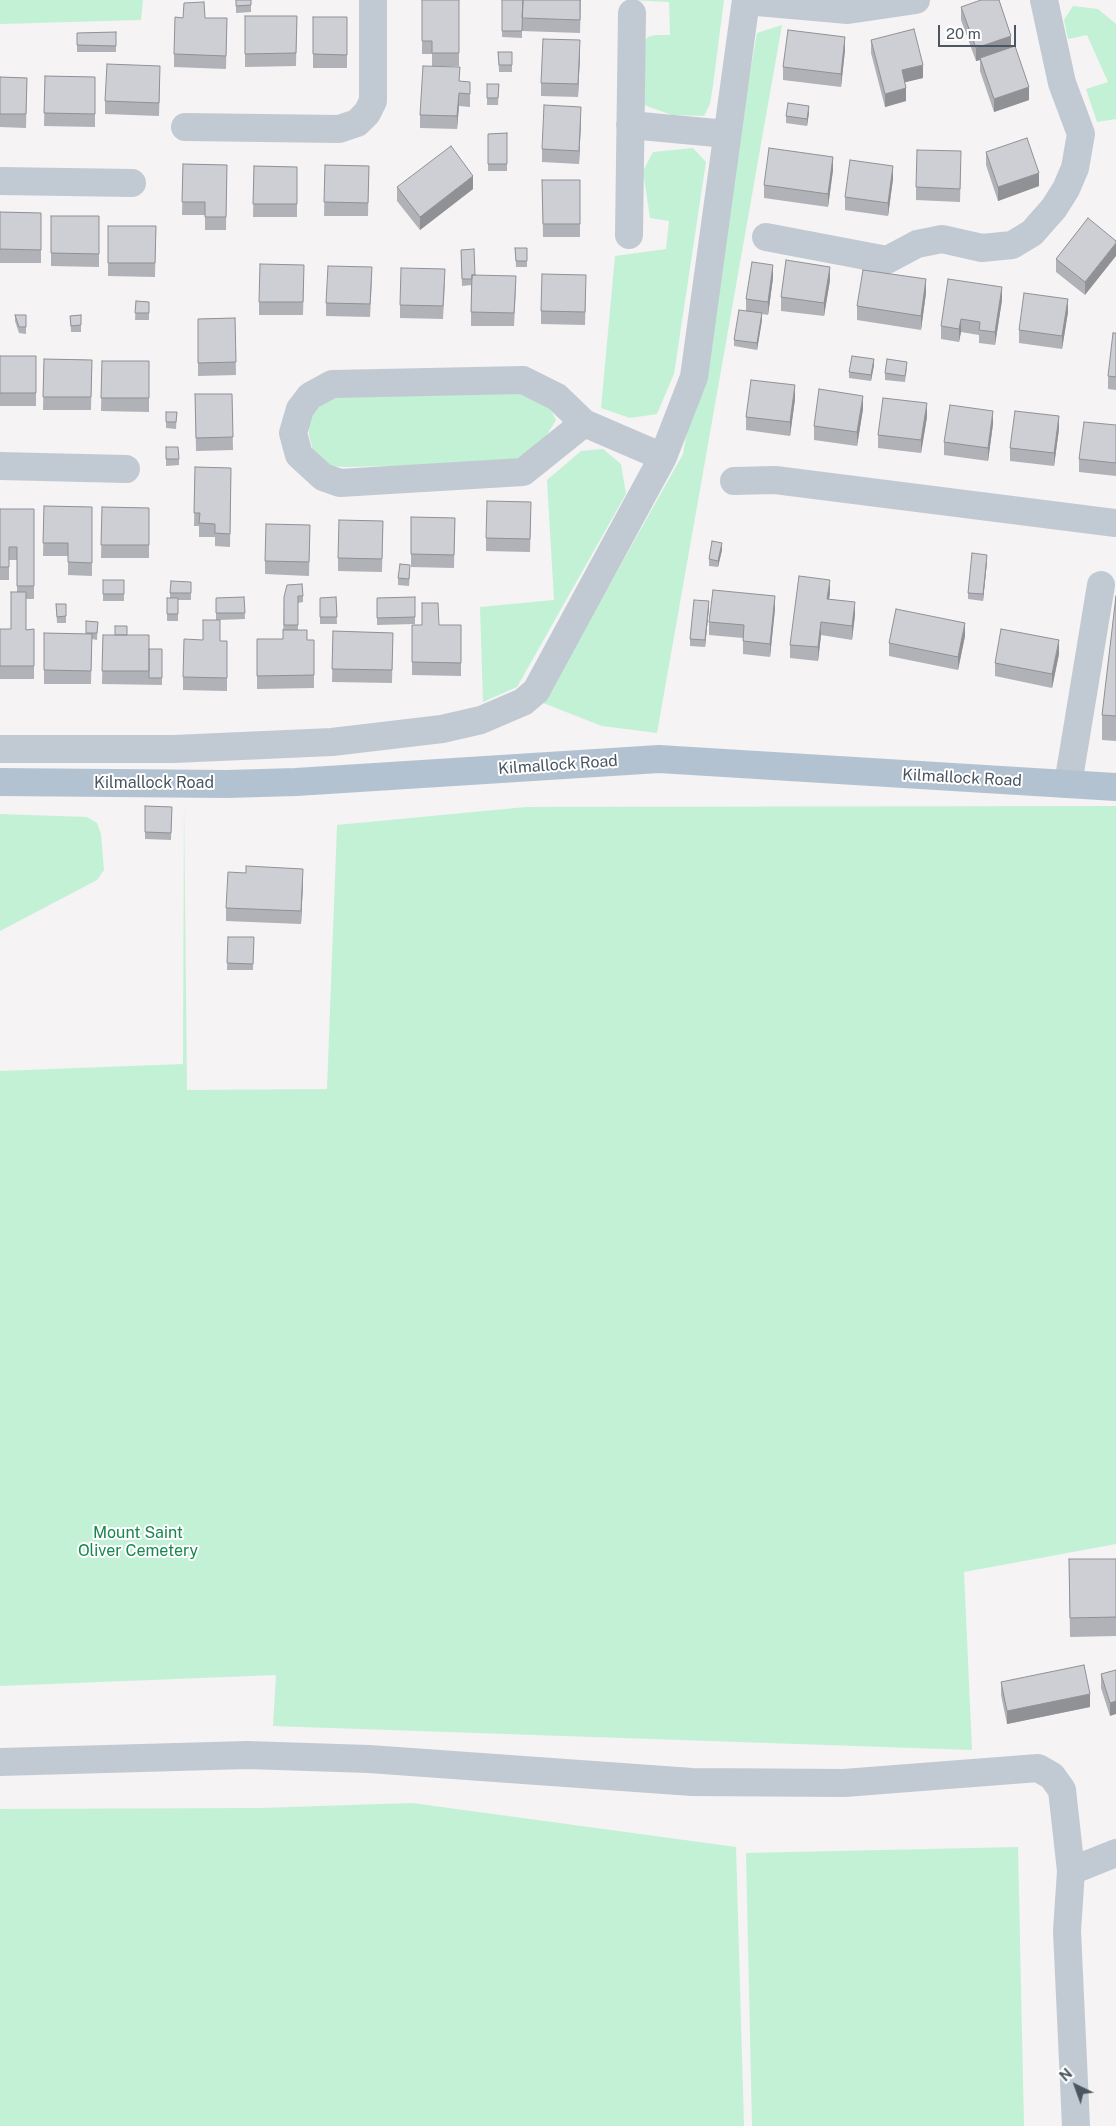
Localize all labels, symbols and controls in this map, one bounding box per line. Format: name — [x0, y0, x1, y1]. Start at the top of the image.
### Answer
scale bar — [941, 15, 1018, 47]
text: 20 m — [946, 25, 981, 42]
street label: Kilmallock Road — [498, 751, 618, 779]
street label: Kilmallock Road — [902, 765, 1022, 791]
street label: Kilmallock Road — [94, 773, 214, 793]
park label: Mount Saint Oliver Cemetery — [78, 1523, 198, 1561]
north arrow — [1051, 2061, 1101, 2111]
text: N — [1057, 2065, 1075, 2084]

